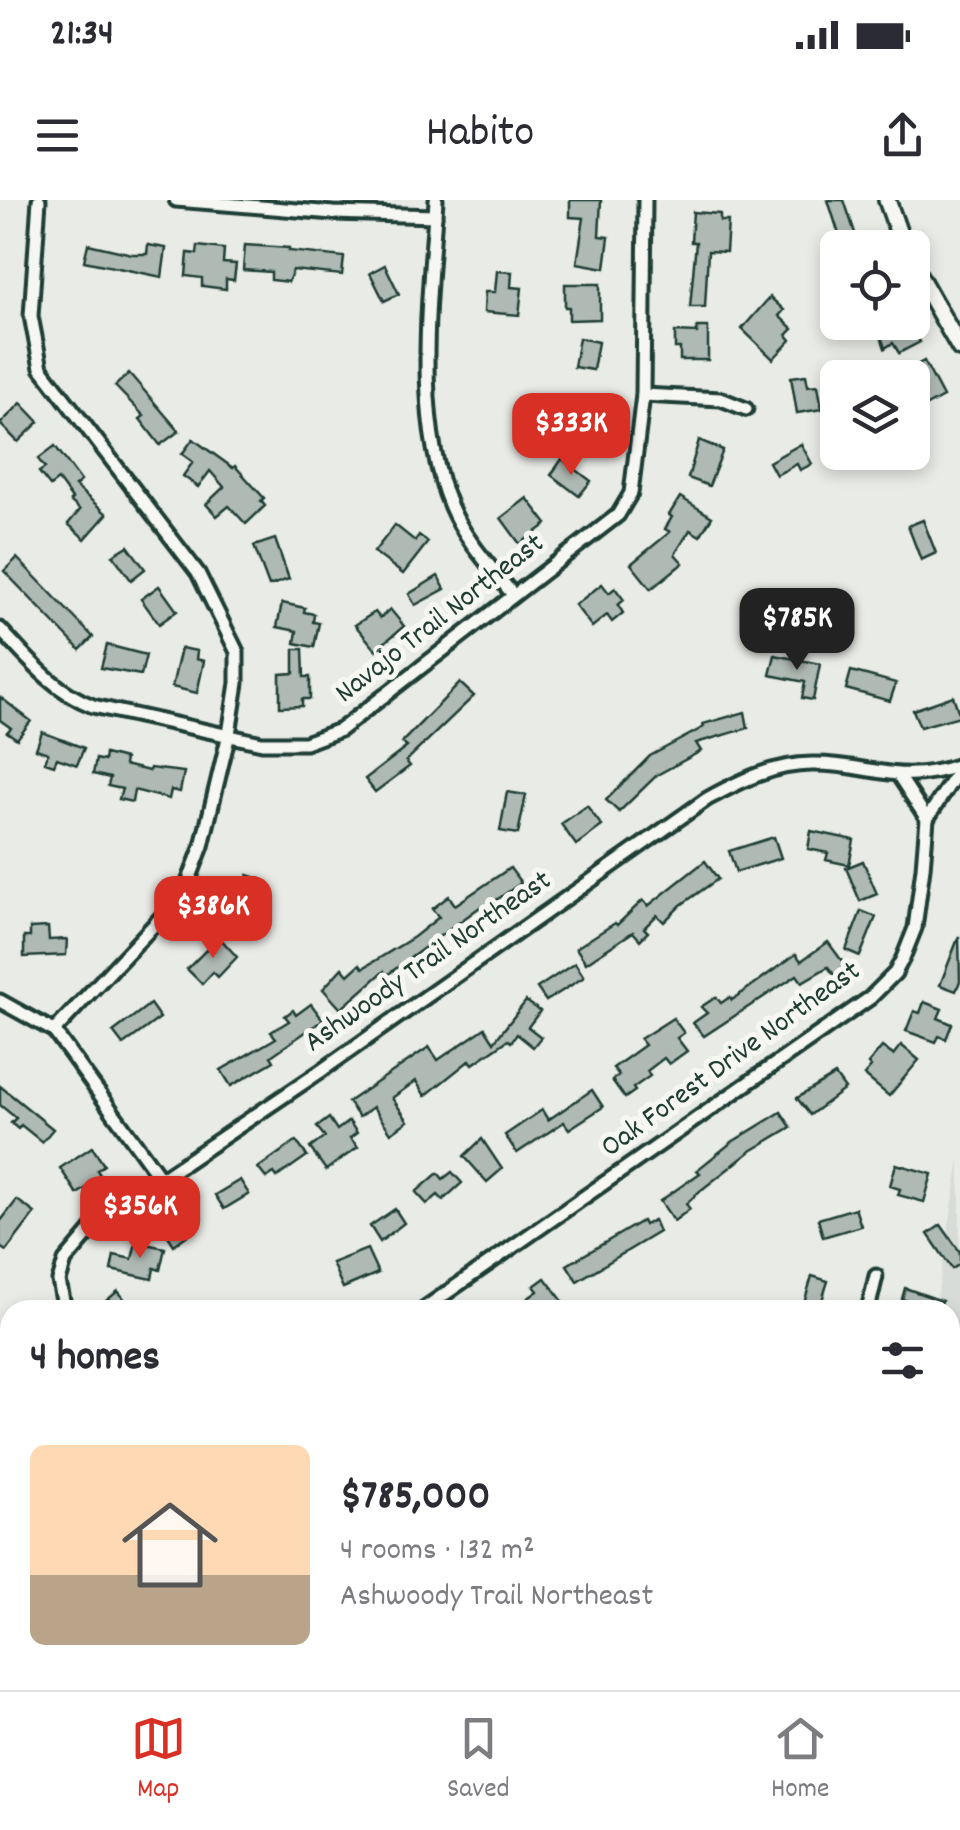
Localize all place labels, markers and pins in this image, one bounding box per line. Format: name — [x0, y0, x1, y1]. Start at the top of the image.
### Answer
pin: $333K — [501, 393, 641, 478]
pin: $785K — [727, 588, 867, 673]
pin: $386K — [143, 876, 283, 961]
pin: $356K — [70, 1176, 210, 1261]

